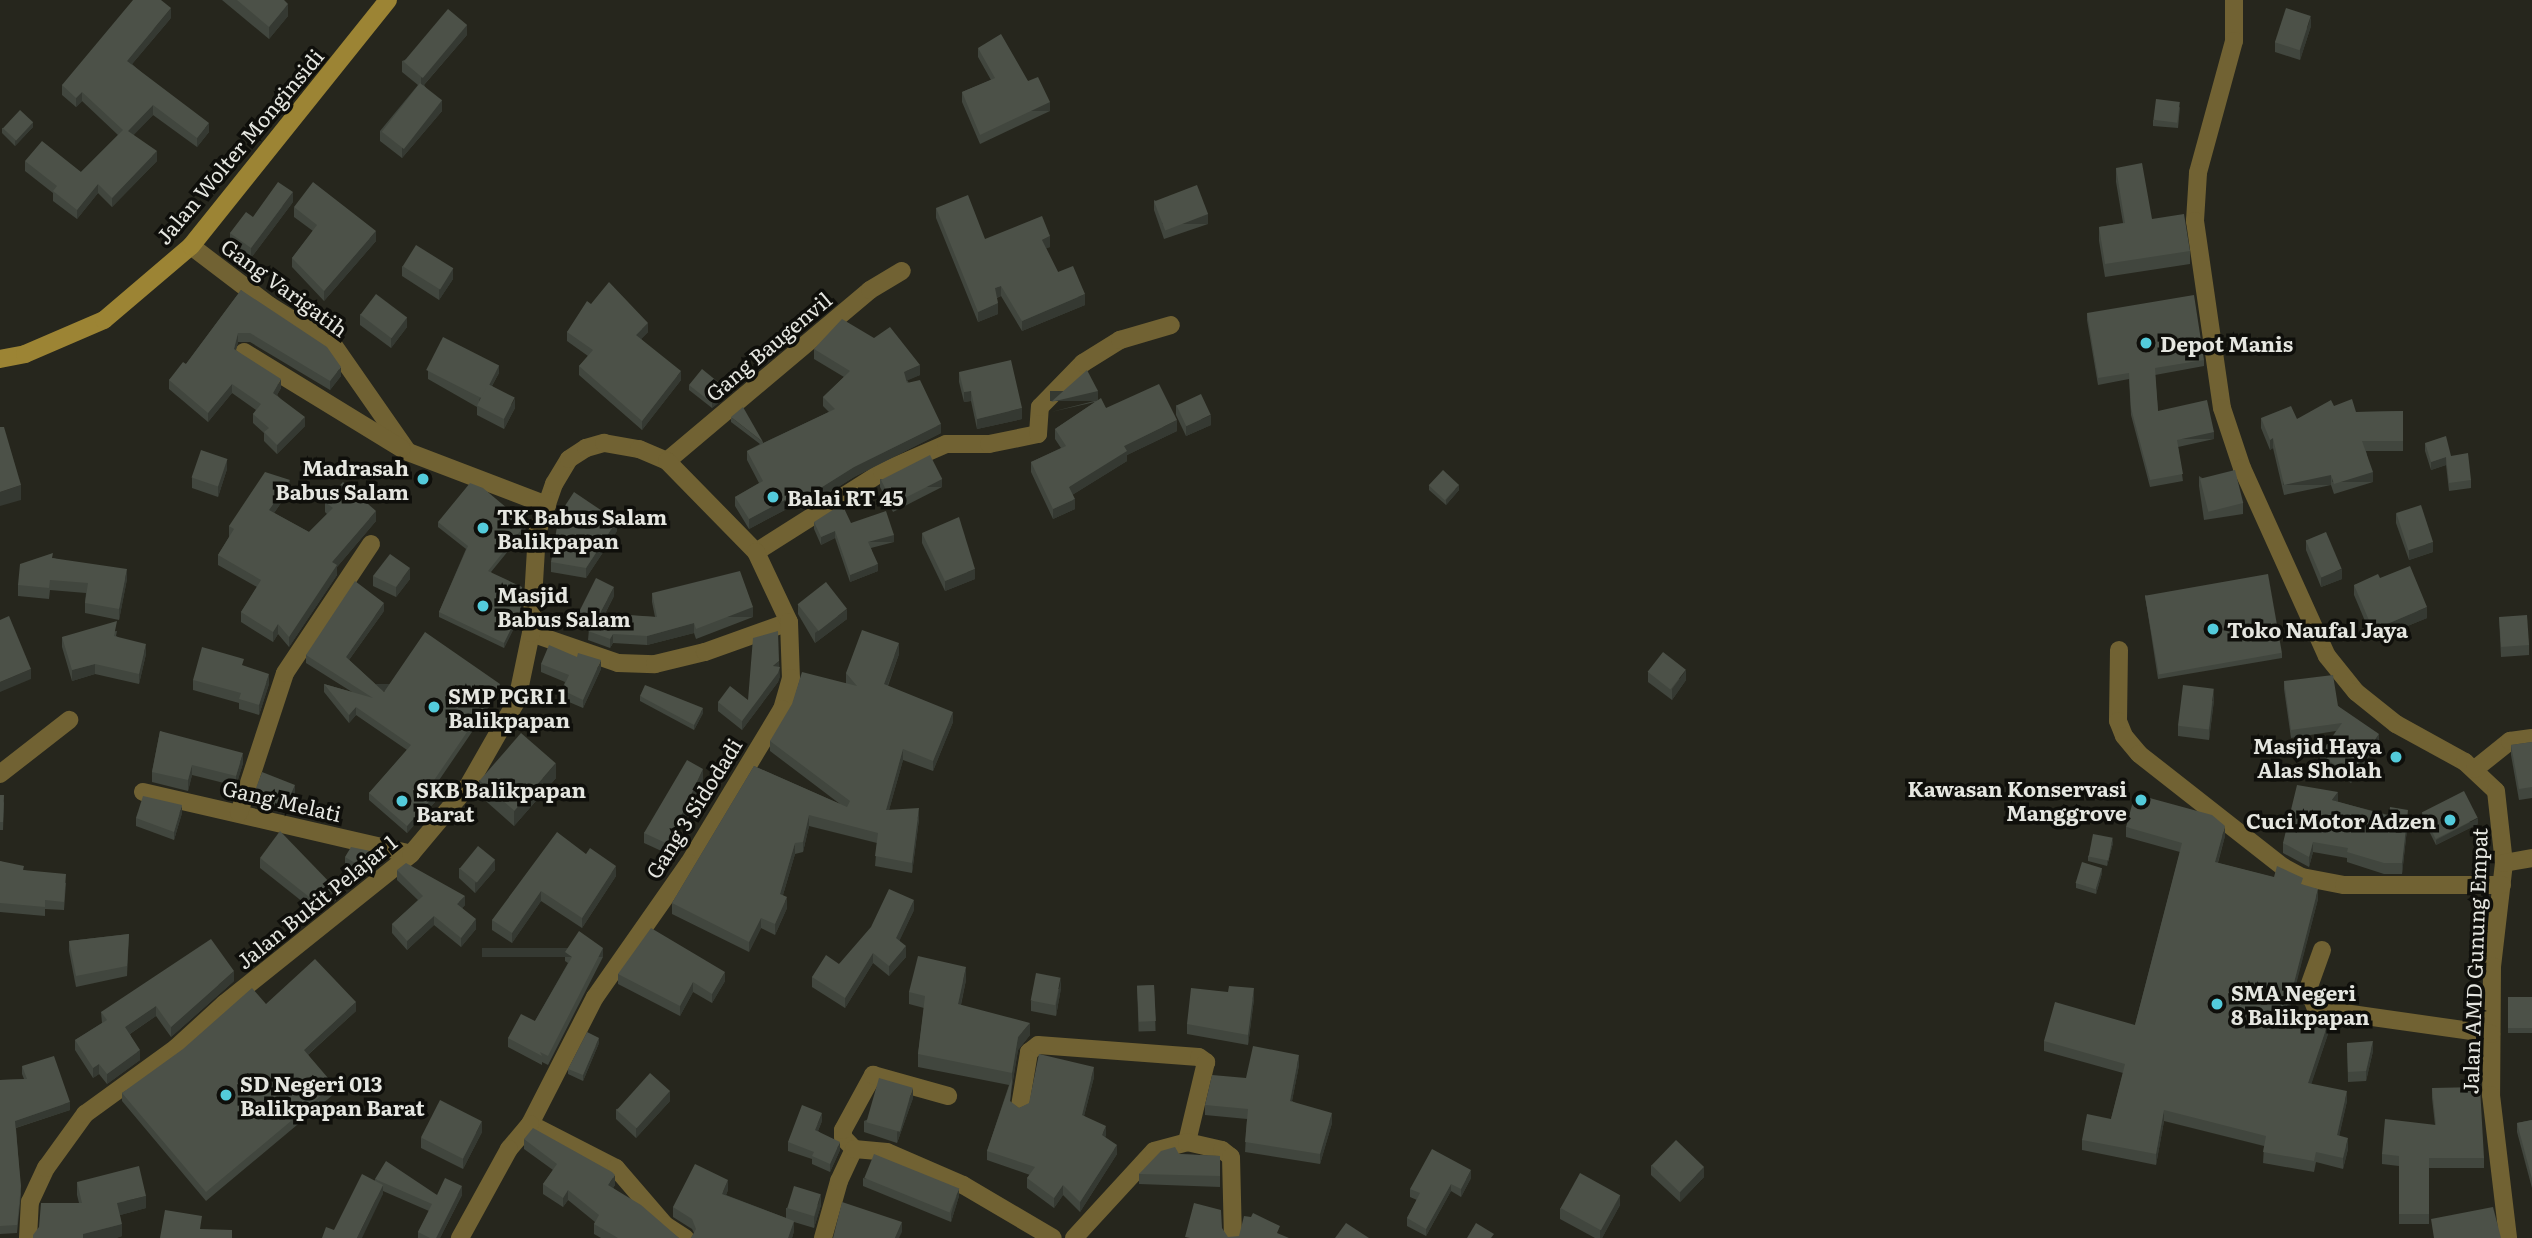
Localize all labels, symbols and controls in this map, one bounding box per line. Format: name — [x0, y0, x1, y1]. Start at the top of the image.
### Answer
street label: Jalan Wolter Monginsidi — [150, 43, 328, 249]
street label: Gang Varigatih — [217, 233, 353, 341]
street label: Gang Baugenvil — [700, 286, 836, 406]
place label: Depot Manis — [2160, 330, 2293, 356]
marker: Depot Manis — [2138, 335, 2154, 351]
place label: Madrasah Babus Salam — [275, 454, 409, 504]
marker: Madrasah Babus Salam — [415, 471, 431, 487]
place label: Balai RT 45 — [787, 484, 904, 510]
marker: Balai RT 45 — [765, 489, 781, 505]
place label: TK Babus Salam Balikpapan — [497, 503, 667, 553]
marker: TK Babus Salam Balikpapan — [475, 520, 491, 536]
place label: Masjid Babus Salam — [497, 581, 631, 631]
marker: Masjid Babus Salam — [475, 598, 491, 614]
place label: Toko Naufal Jaya — [2227, 616, 2408, 642]
marker: Toko Naufal Jaya — [2205, 621, 2221, 637]
place label: SMP PGRI 1 Balikpapan — [448, 682, 570, 732]
marker: SMP PGRI 1 Balikpapan — [426, 699, 442, 715]
place label: Masjid Haya Alas Sholah — [2253, 732, 2382, 782]
street label: Gang 3 Sidodadi — [640, 733, 746, 883]
marker: Masjid Haya Alas Sholah — [2388, 749, 2404, 765]
street label: Gang Melati — [220, 774, 344, 826]
place label: Kawasan Konservasi Manggrove — [1908, 775, 2127, 825]
place label: SKB Balikpapan Barat — [416, 776, 586, 826]
marker: Kawasan Konservasi Manggrove — [2133, 792, 2149, 808]
marker: SKB Balikpapan Barat — [394, 793, 410, 809]
place label: Cuci Motor Adzen — [2246, 807, 2436, 833]
marker: Cuci Motor Adzen — [2442, 812, 2458, 828]
street label: Jalan AMD Gunung Empat — [2457, 827, 2491, 1095]
street label: Jalan Bukit Pelajar 1 — [231, 829, 401, 973]
place label: SMA Negeri 8 Balikpapan — [2231, 979, 2370, 1029]
marker: SMA Negeri 8 Balikpapan — [2209, 996, 2225, 1012]
place label: SD Negeri 013 Balikpapan Barat — [240, 1070, 425, 1120]
marker: SD Negeri 013 Balikpapan Barat — [218, 1087, 234, 1103]

